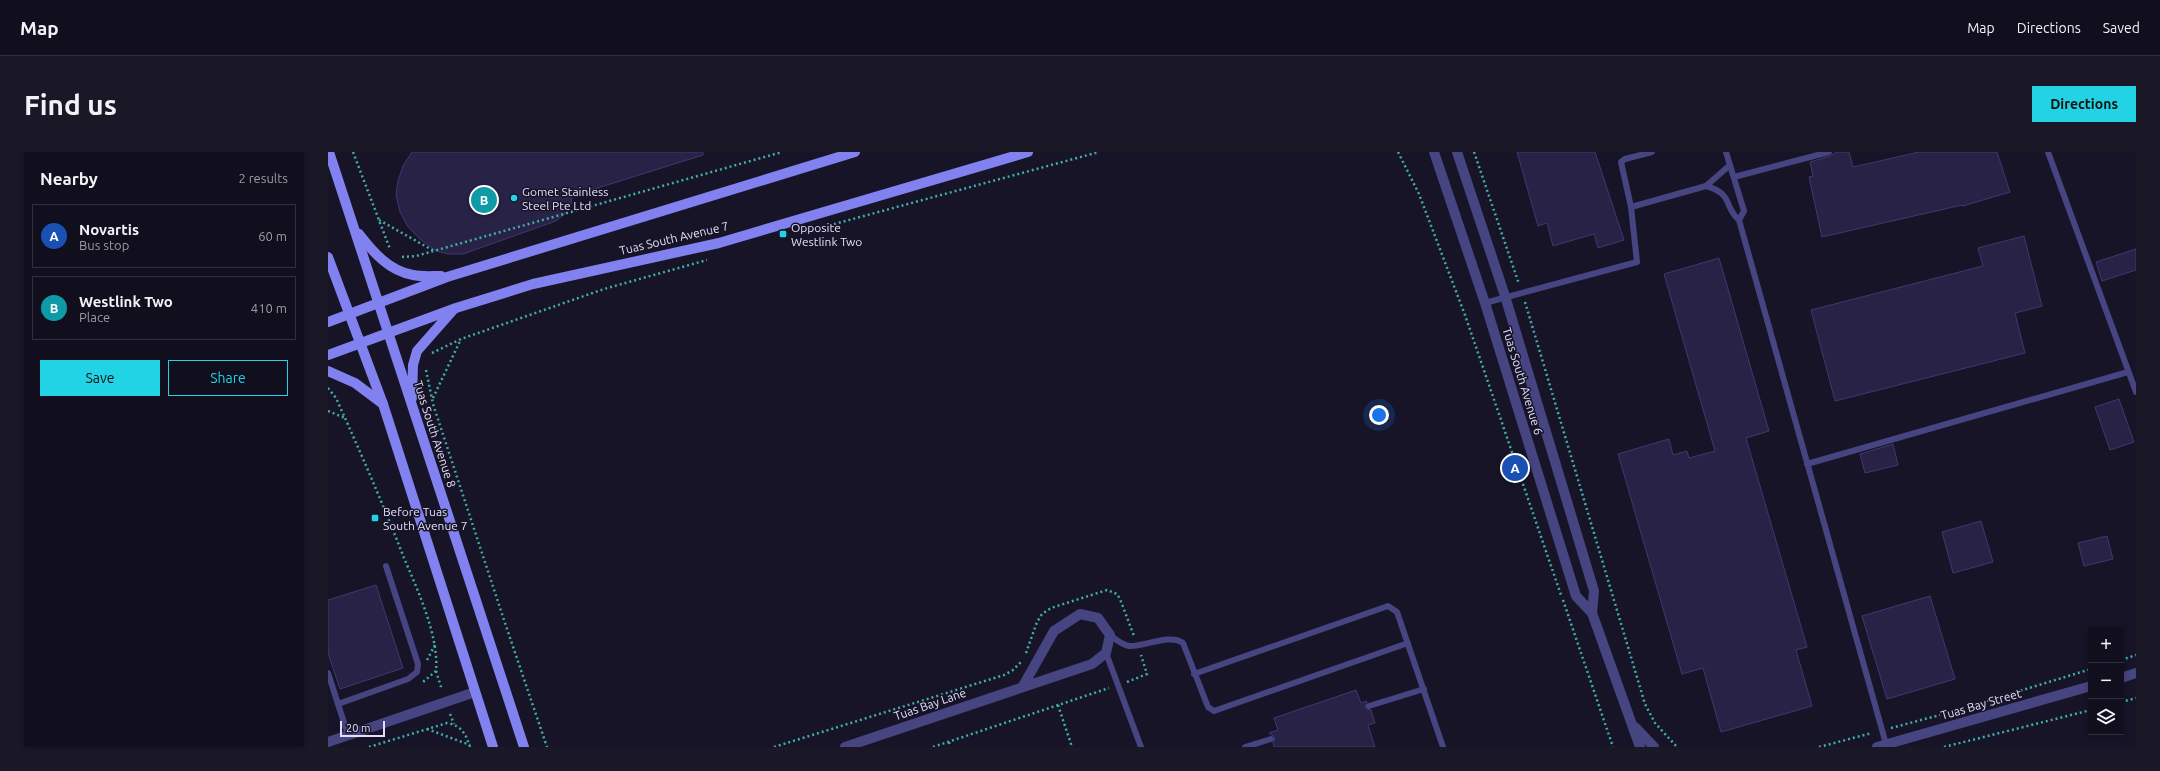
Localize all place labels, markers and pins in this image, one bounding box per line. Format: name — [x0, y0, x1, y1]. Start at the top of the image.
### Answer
pin: B — [471, 185, 497, 215]
place label: Gomet Stainless Steel Pte Ltd — [522, 185, 609, 212]
marker: Gomet Stainless Steel Pte Ltd — [509, 193, 519, 203]
place label: Opposite Westlink Two — [791, 221, 862, 248]
marker: Opposite Westlink Two — [778, 229, 788, 239]
pin: A — [1502, 453, 1528, 483]
place label: Before Tuas South Avenue 7 — [383, 505, 467, 532]
marker: Before Tuas South Avenue 7 — [370, 513, 380, 523]

